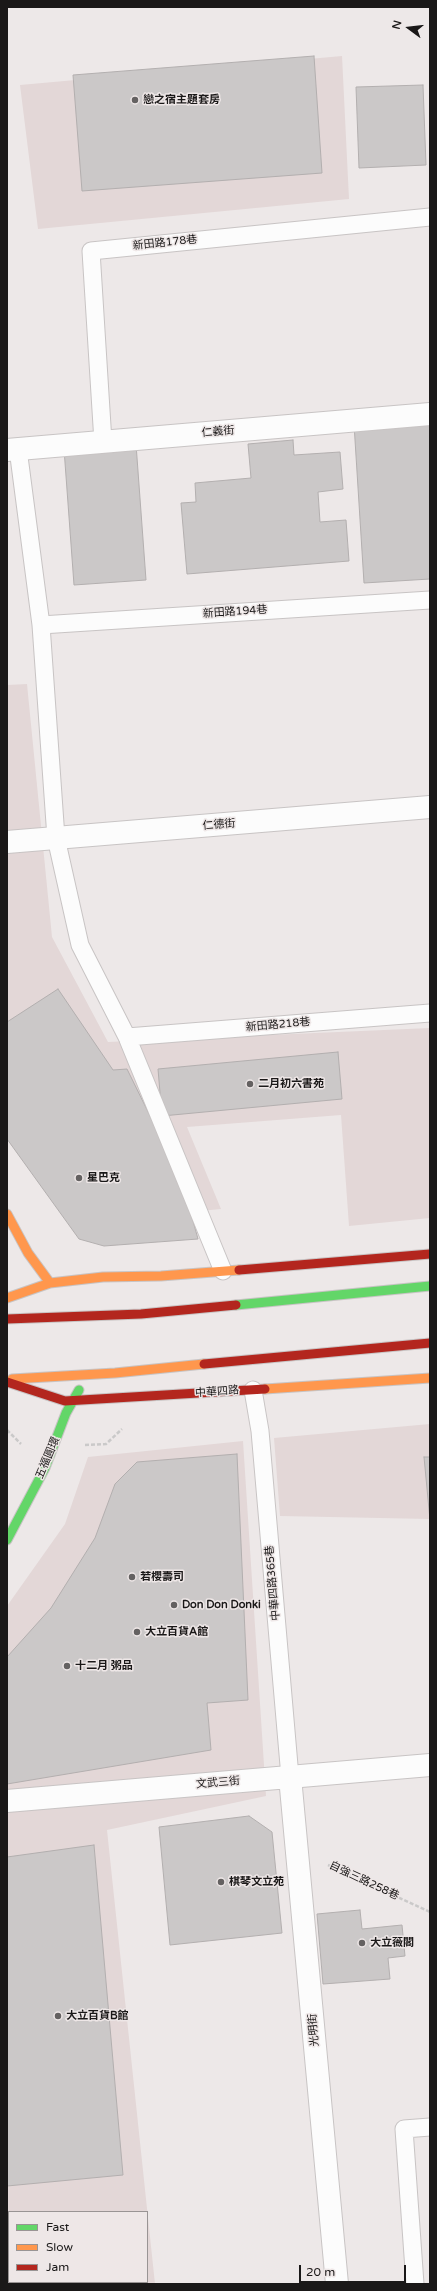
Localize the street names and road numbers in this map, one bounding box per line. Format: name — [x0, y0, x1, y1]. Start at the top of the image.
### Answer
street label: 新田路178巷 — [132, 233, 198, 253]
street label: 仁義街 — [201, 424, 235, 440]
street label: 新田路194巷 — [202, 603, 268, 621]
street label: 仁德街 — [202, 817, 236, 833]
street label: 新田路218巷 — [245, 1016, 311, 1034]
street label: 中華四路 — [195, 1384, 239, 1400]
street label: 五福圓環 — [33, 1435, 63, 1481]
street label: 中華四路365巷 — [263, 1545, 283, 1621]
street label: 文武三街 — [196, 1775, 240, 1791]
street label: 自強三路258巷 — [327, 1859, 401, 1903]
street label: 光明街 — [306, 2013, 322, 2047]

